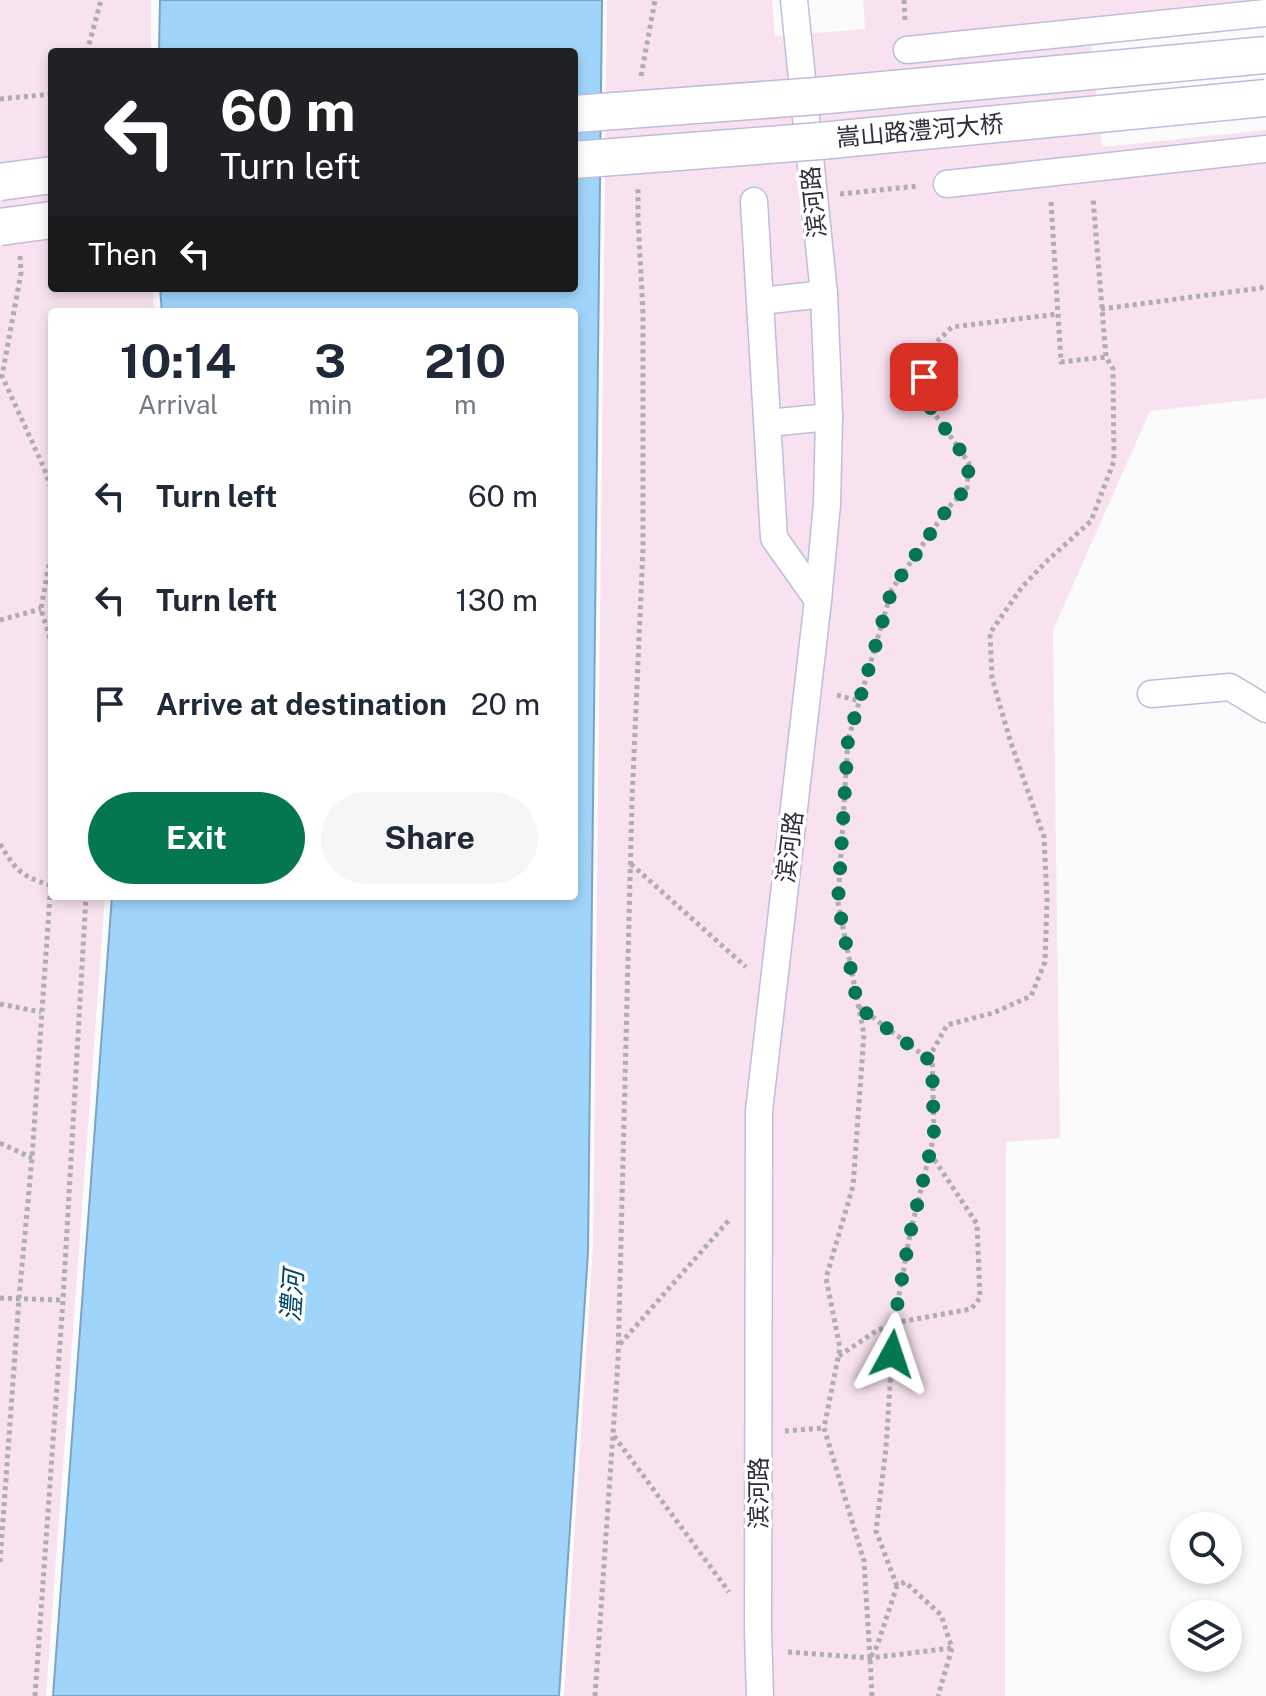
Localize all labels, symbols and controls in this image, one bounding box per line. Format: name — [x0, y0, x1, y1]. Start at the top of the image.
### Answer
text: 60 m — [220, 78, 356, 144]
icon: left — [88, 80, 192, 184]
street label: 嵩山路澧河大桥 — [835, 109, 1005, 151]
text: Turn left — [220, 145, 361, 187]
street label: 滨河路 — [795, 165, 831, 239]
icon: left — [173, 232, 217, 276]
text: Then — [88, 236, 157, 272]
text: 10:14 — [120, 332, 236, 389]
text: 3 — [314, 332, 346, 389]
text: 210 — [424, 332, 506, 389]
pin — [890, 343, 958, 411]
icon: arrive — [902, 355, 946, 399]
text: Arrival — [138, 389, 218, 420]
text: min — [308, 389, 352, 420]
text: m — [454, 389, 476, 420]
icon: left — [88, 474, 132, 518]
text: Turn left — [156, 478, 277, 514]
text: 60 m — [468, 478, 538, 514]
icon: left — [88, 578, 132, 622]
text: Turn left — [156, 582, 277, 618]
text: 130 m — [455, 582, 538, 618]
icon: arrive — [88, 682, 132, 726]
text: Arrive at destination — [156, 686, 447, 722]
text: 20 m — [471, 686, 540, 722]
button: Exit — [88, 792, 305, 884]
button: Share — [321, 792, 538, 884]
street label: 滨河路 — [771, 809, 807, 884]
water label: 澧河 — [274, 1264, 309, 1323]
position arrow — [850, 1312, 934, 1396]
street label: 滨河路 — [744, 1457, 772, 1529]
map controls — [1170, 1512, 1242, 1672]
button: search — [1170, 1512, 1242, 1584]
button: layers — [1170, 1600, 1242, 1672]

